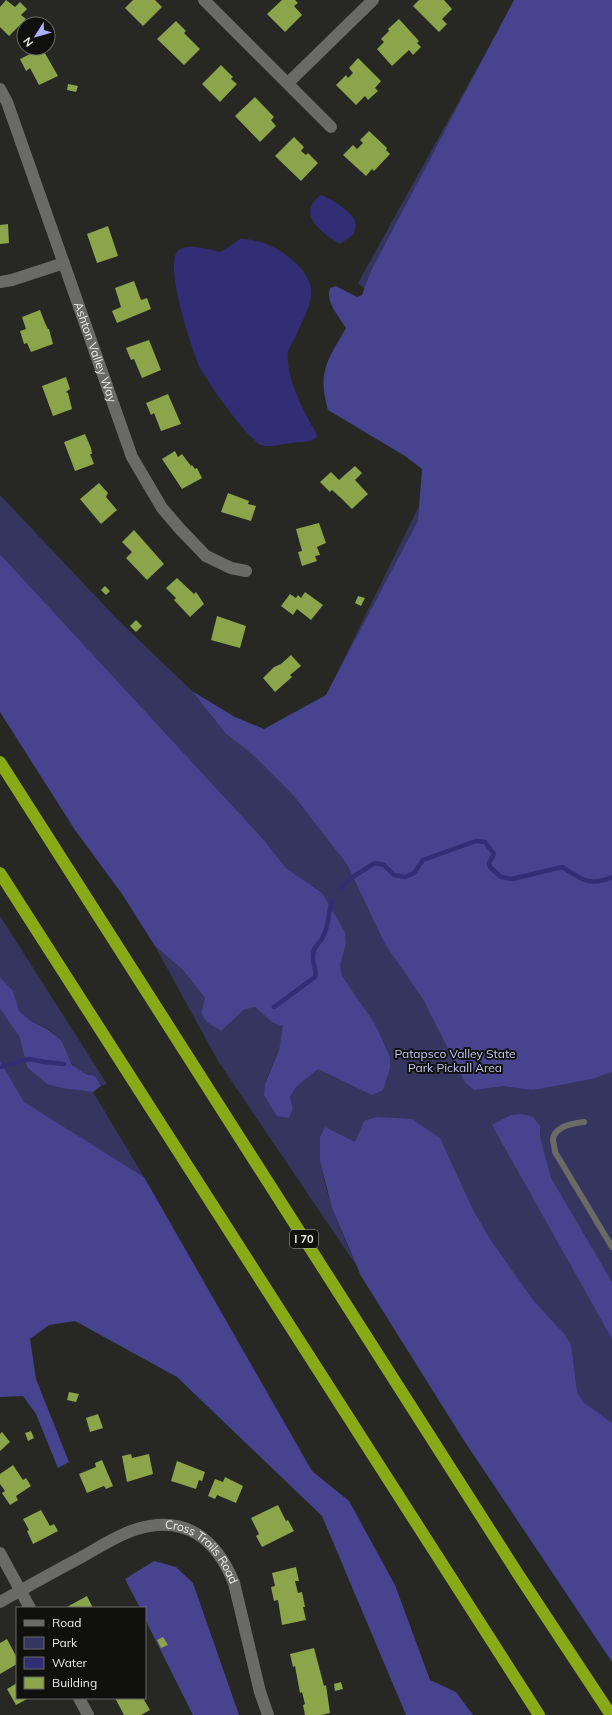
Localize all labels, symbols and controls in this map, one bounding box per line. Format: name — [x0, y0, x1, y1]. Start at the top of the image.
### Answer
north arrow — [16, 16, 56, 56]
text: N — [20, 34, 36, 50]
street label: Ashton Valley Way — [71, 300, 120, 405]
park label: Patapsco Valley State Park Pickall Area — [394, 1046, 516, 1075]
road number: I 70 — [290, 1230, 318, 1248]
street label: Cross Trails Road — [164, 1517, 242, 1586]
legend — [16, 1607, 146, 1699]
text: Road — [52, 1615, 81, 1630]
text: Park — [52, 1635, 78, 1650]
text: Water — [52, 1655, 88, 1670]
text: Building — [52, 1675, 97, 1690]

